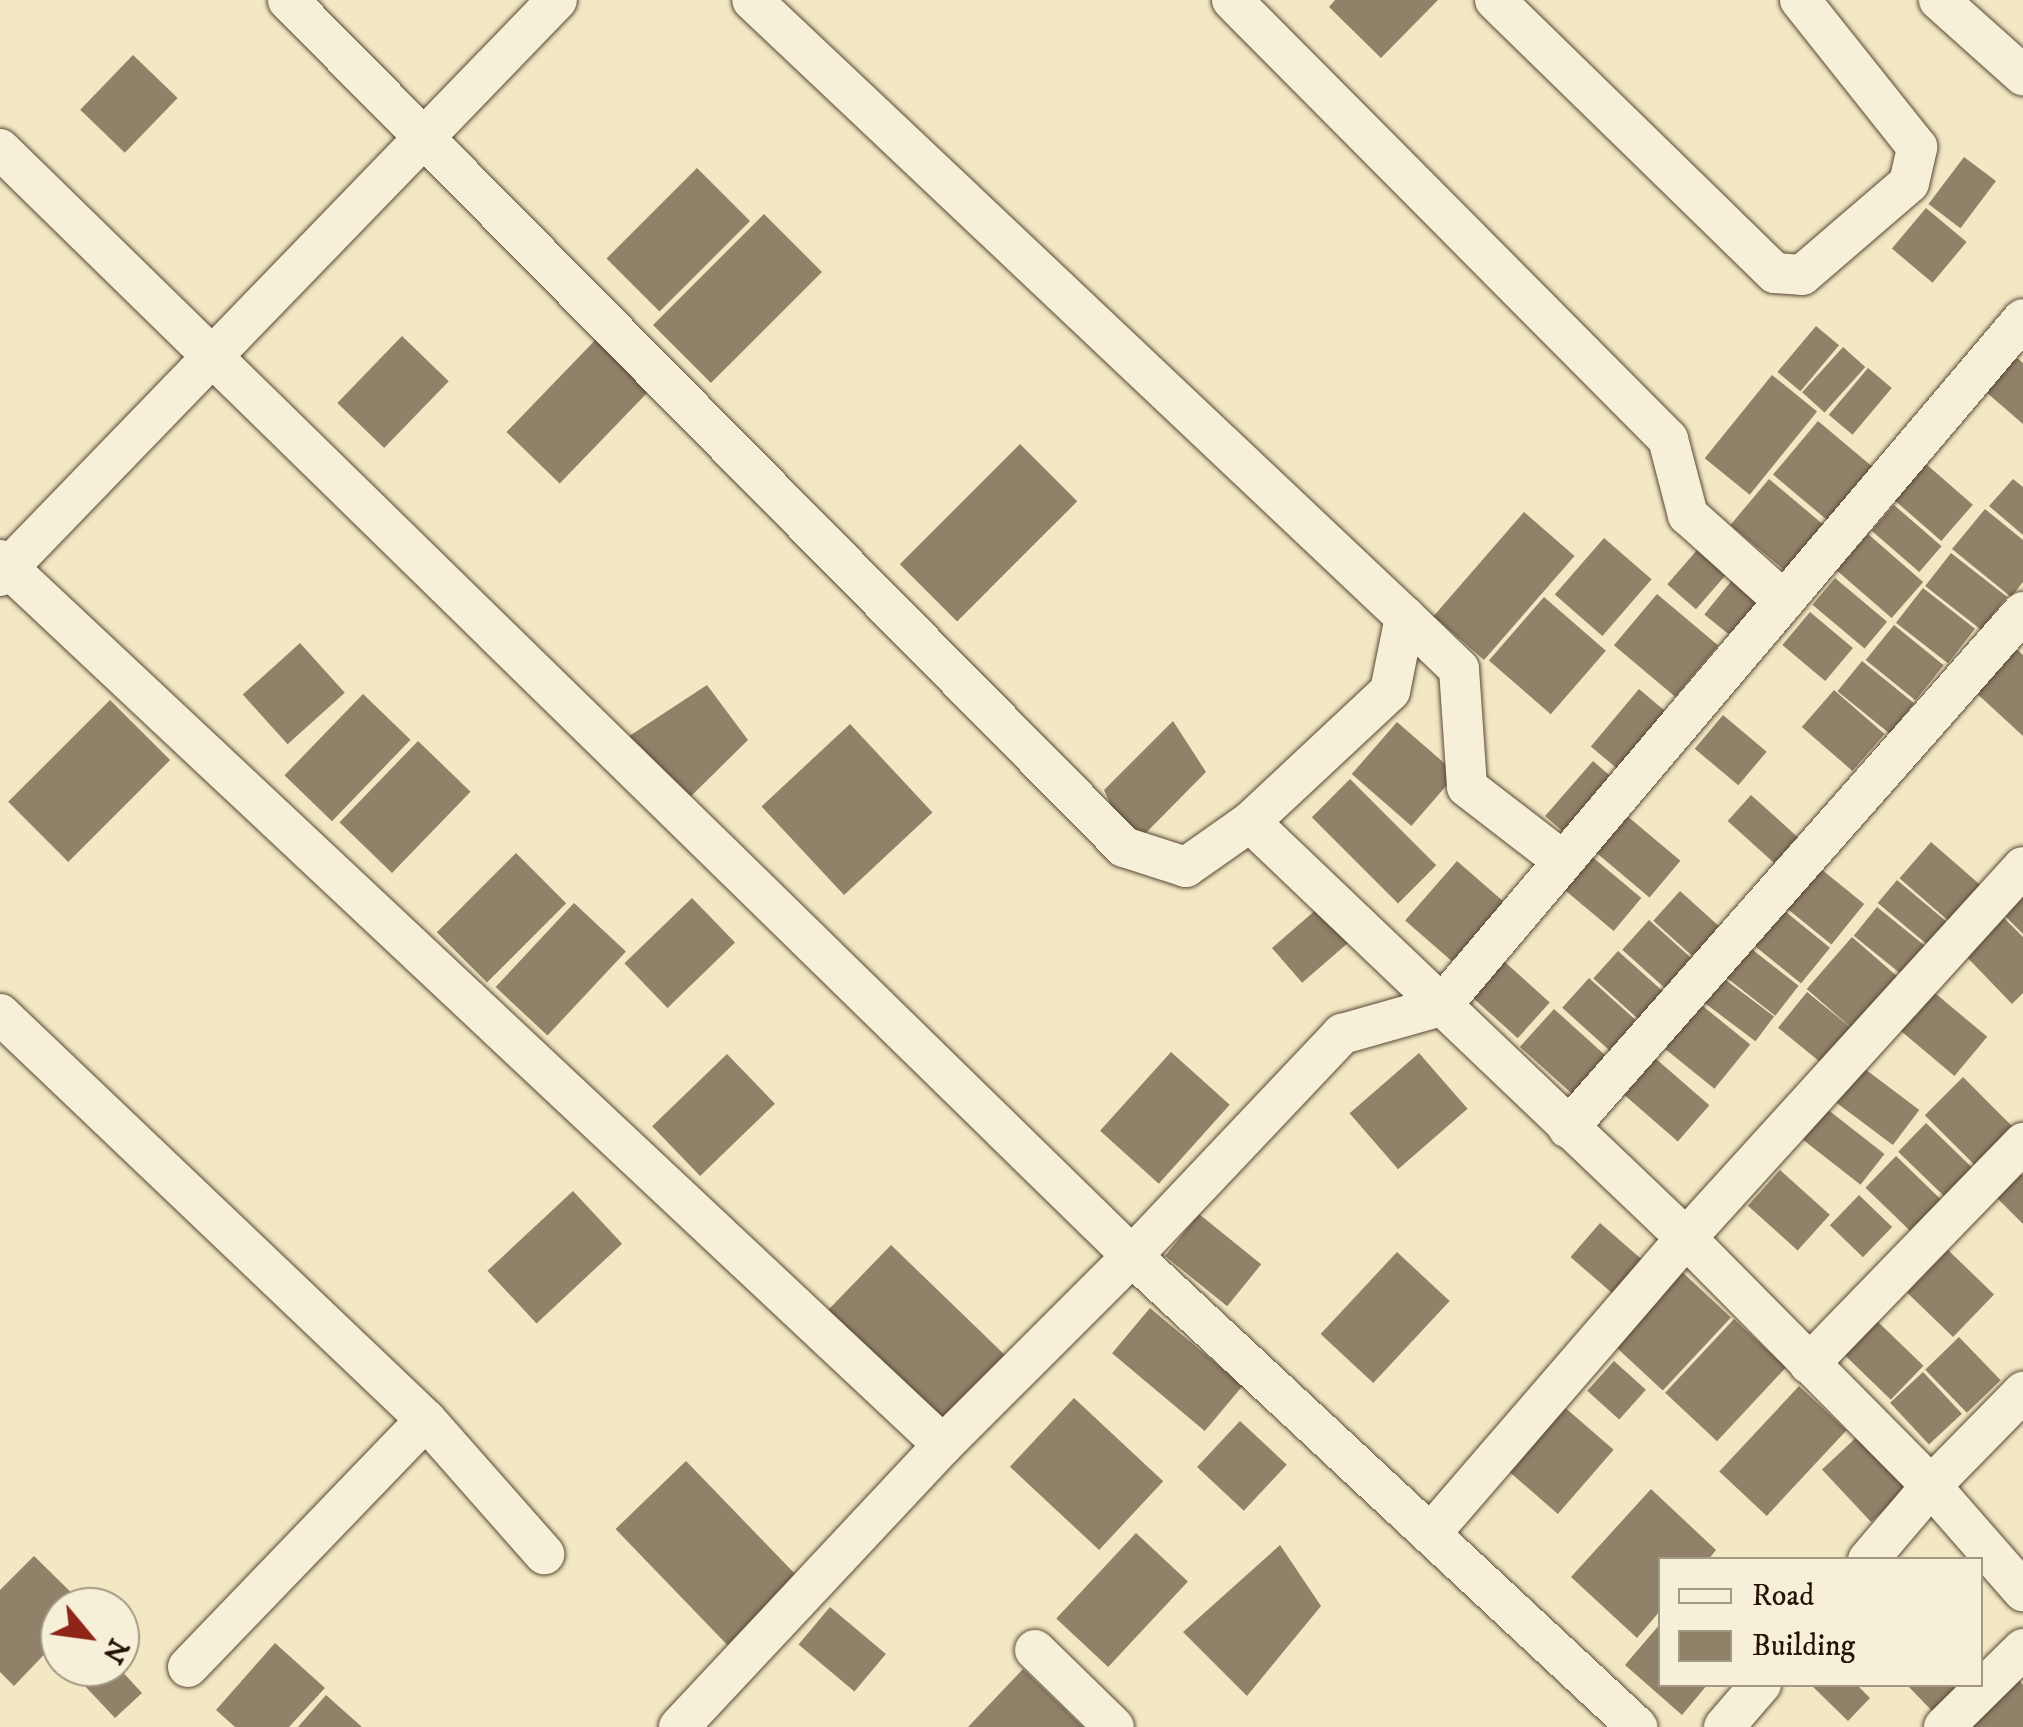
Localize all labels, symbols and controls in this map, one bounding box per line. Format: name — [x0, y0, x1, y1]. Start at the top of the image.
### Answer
legend — [1658, 1557, 1983, 1687]
text: Road — [1752, 1578, 1814, 1615]
north arrow — [40, 1587, 140, 1687]
text: Building — [1752, 1628, 1855, 1665]
text: N — [94, 1632, 136, 1669]

